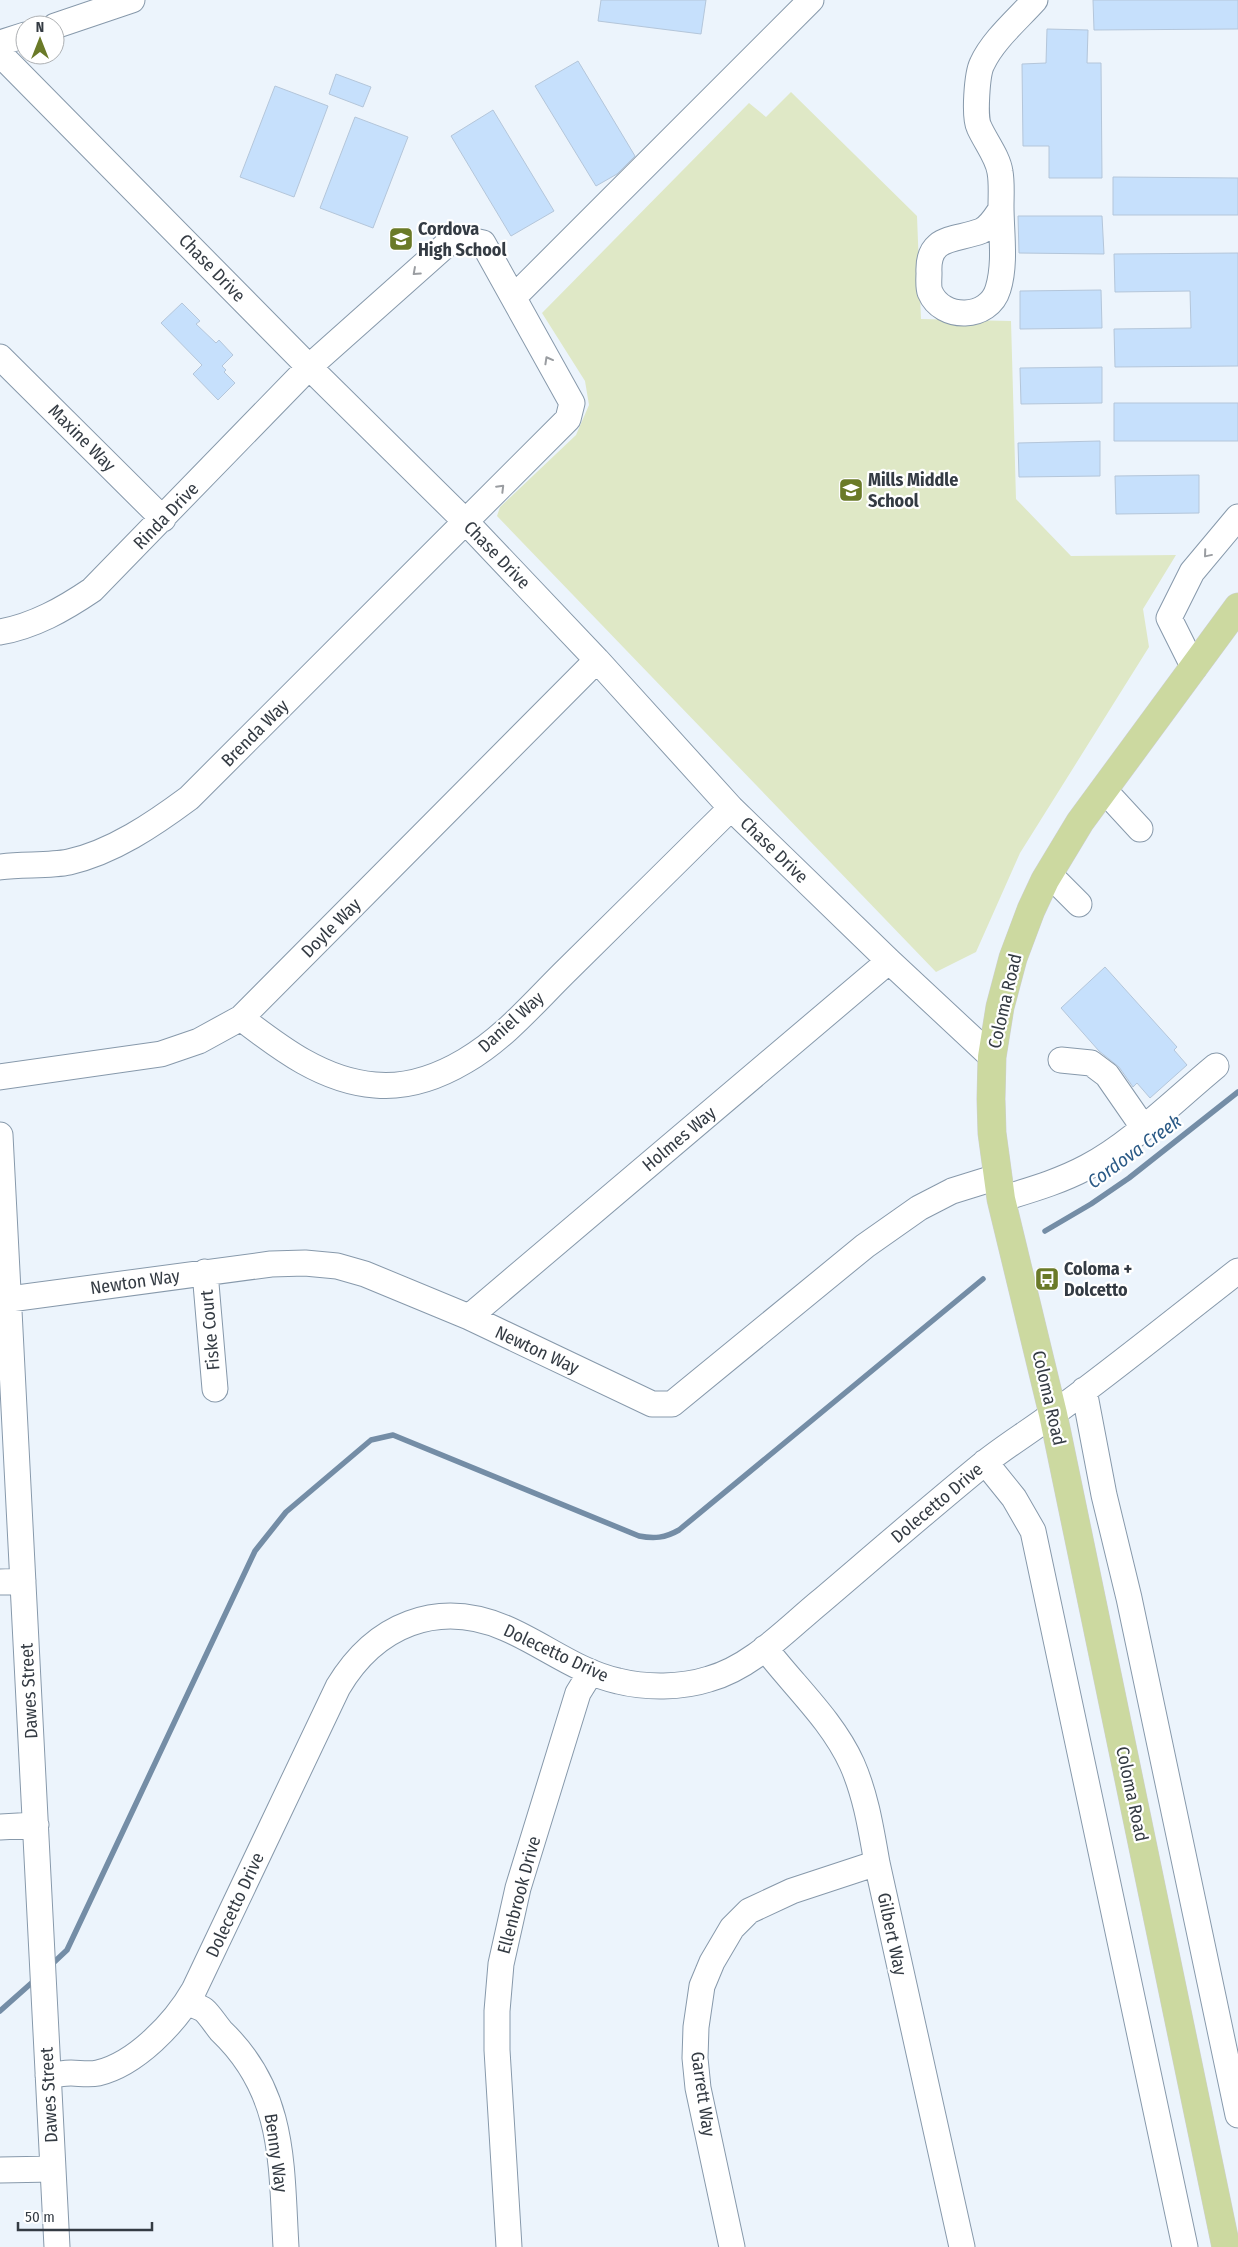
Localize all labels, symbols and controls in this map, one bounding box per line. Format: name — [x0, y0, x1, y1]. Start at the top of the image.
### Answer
north arrow — [15, 15, 65, 65]
text: N — [36, 19, 44, 36]
place label: Cordova High School — [418, 218, 506, 261]
school or university icon: Cordova High School — [388, 226, 414, 252]
street label: Chase Drive — [174, 229, 250, 307]
one-way arrow — [412, 266, 421, 275]
one-way arrow — [544, 356, 554, 365]
street label: Maxine Way — [44, 400, 120, 476]
place label: Mills Middle School — [868, 469, 958, 512]
school or university icon: Mills Middle School — [838, 477, 864, 503]
street label: Rinda Drive — [129, 478, 203, 554]
one-way arrow — [495, 484, 504, 493]
street label: Chase Drive — [459, 516, 535, 594]
one-way arrow — [1204, 548, 1212, 557]
street label: Brenda Way — [217, 695, 293, 771]
street label: Chase Drive — [735, 812, 813, 888]
street label: Doyle Way — [297, 894, 365, 962]
street label: Coloma Road — [983, 951, 1027, 1051]
street label: Daniel Way — [474, 987, 548, 1057]
street label: Holmes Way — [638, 1102, 720, 1176]
water label: Cordova Creek — [1083, 1110, 1186, 1193]
place label: Coloma + Dolcetto — [1064, 1258, 1132, 1301]
street label: Newton Way — [89, 1265, 181, 1299]
bus stop icon: Coloma + Dolcetto — [1034, 1266, 1060, 1292]
street label: Fiske Court — [196, 1289, 224, 1371]
street label: Newton Way — [492, 1321, 582, 1379]
street label: Coloma Road — [1027, 1348, 1071, 1448]
street label: Dolecetto Drive — [887, 1458, 987, 1548]
street label: Dolecetto Drive — [500, 1619, 612, 1687]
street label: Dawes Street — [16, 1642, 42, 1739]
street label: Coloma Road — [1111, 1744, 1153, 1844]
street label: Ellenbrook Drive — [493, 1834, 545, 1956]
street label: Dolecetto Drive — [201, 1849, 269, 1961]
street label: Gilbert Way — [873, 1891, 911, 1977]
street label: Dawes Street — [36, 2046, 62, 2143]
street label: Garrett Way — [686, 2050, 720, 2138]
street label: Benny Way — [260, 2112, 292, 2194]
scale bar — [18, 2200, 151, 2232]
text: 50 m — [25, 2208, 55, 2226]

